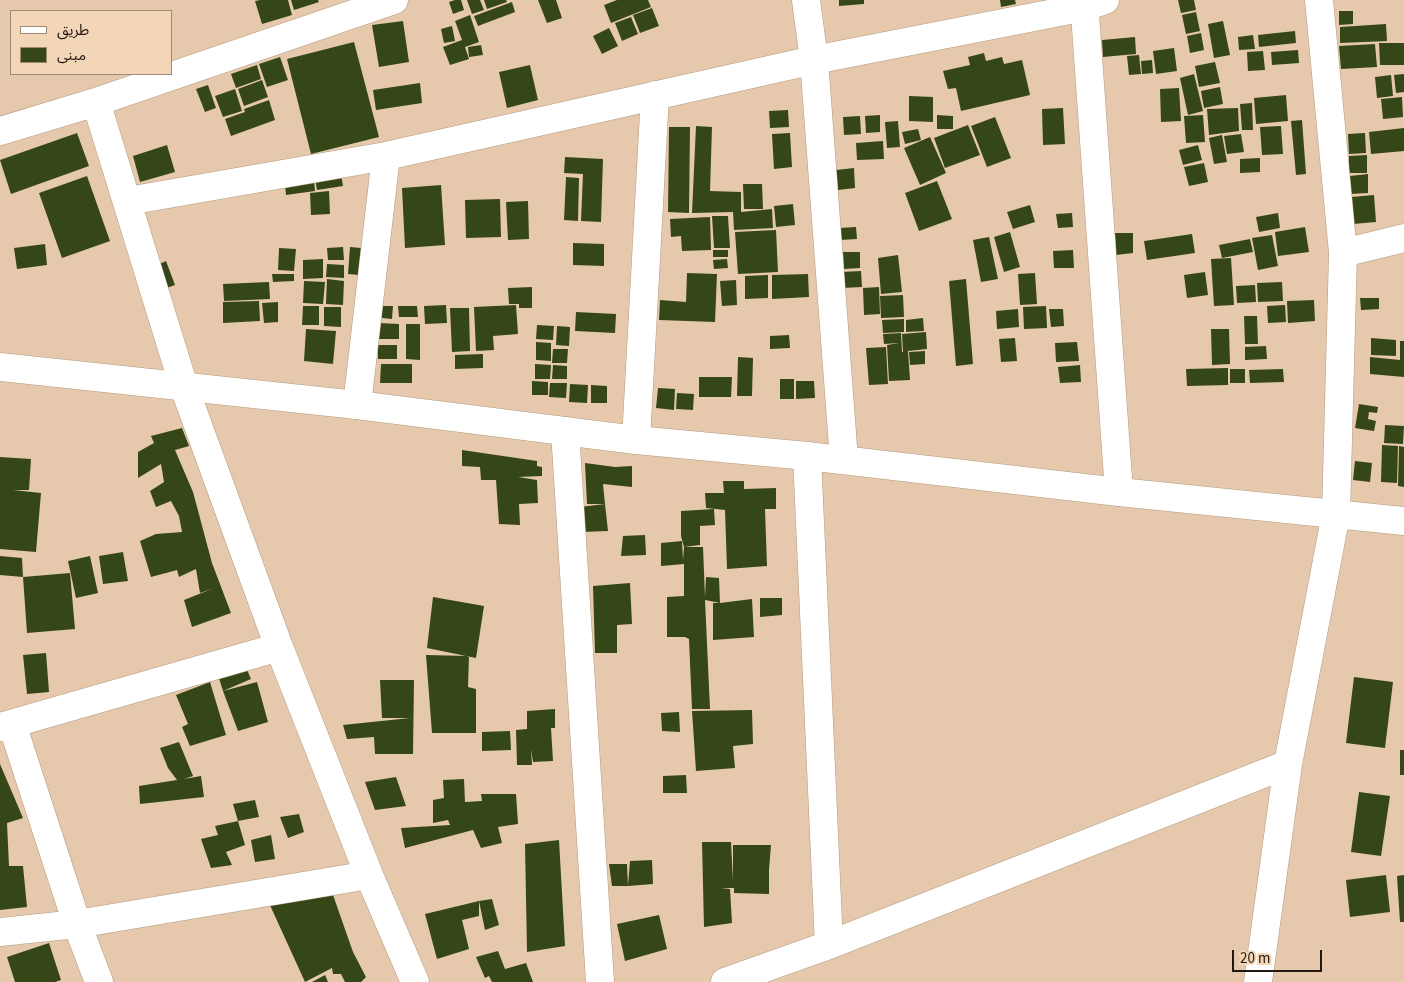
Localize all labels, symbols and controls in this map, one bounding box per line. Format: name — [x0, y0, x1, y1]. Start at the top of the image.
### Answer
legend — [10, 10, 172, 75]
text: طريق — [57, 20, 89, 41]
text: مبنى — [57, 45, 86, 66]
scale bar — [1234, 940, 1324, 972]
text: 20 m — [1240, 948, 1270, 969]

